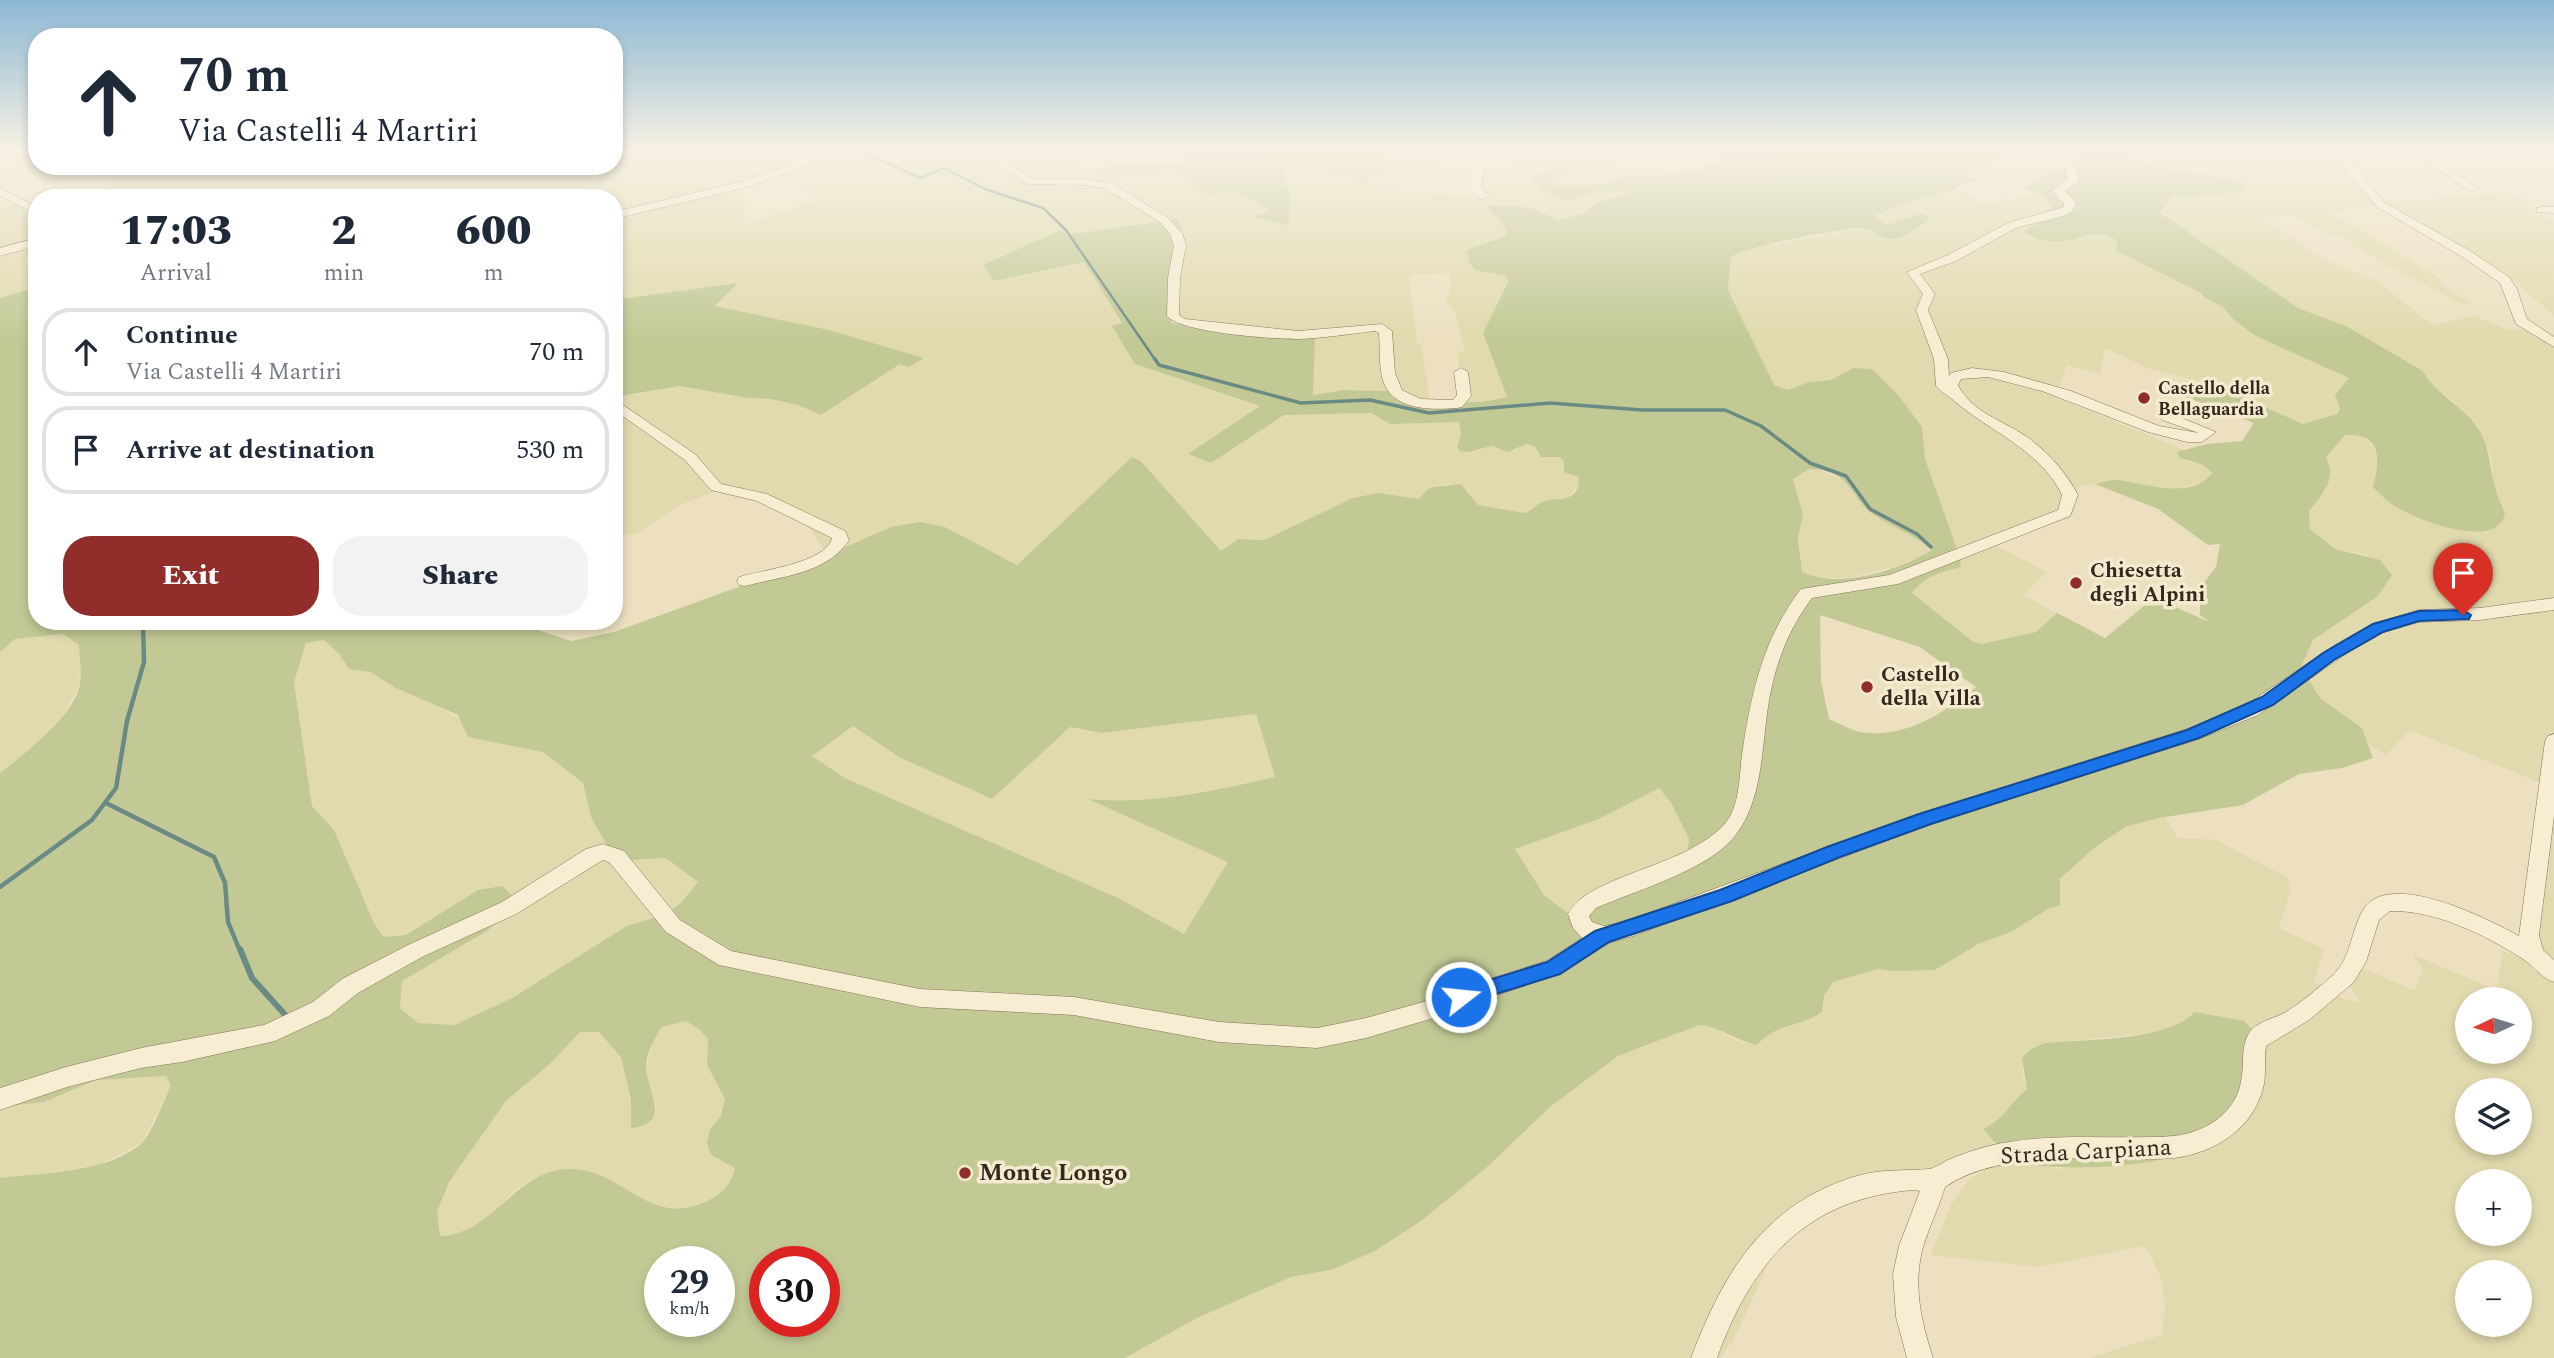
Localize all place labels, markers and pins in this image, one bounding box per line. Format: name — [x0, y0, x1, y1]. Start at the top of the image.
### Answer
place label: Castello della Bellaguardia — [2158, 375, 2271, 423]
marker: Castello della Bellaguardia — [2136, 390, 2152, 406]
pin — [2433, 543, 2493, 615]
place label: Chiesetta degli Alpini — [2090, 555, 2205, 611]
marker: Chiesetta degli Alpini — [2068, 575, 2084, 591]
place label: Castello della Villa — [1881, 659, 1981, 715]
marker: Castello della Villa — [1859, 679, 1875, 695]
place label: Monte Longo — [979, 1155, 1127, 1191]
marker: Monte Longo — [957, 1165, 973, 1181]

